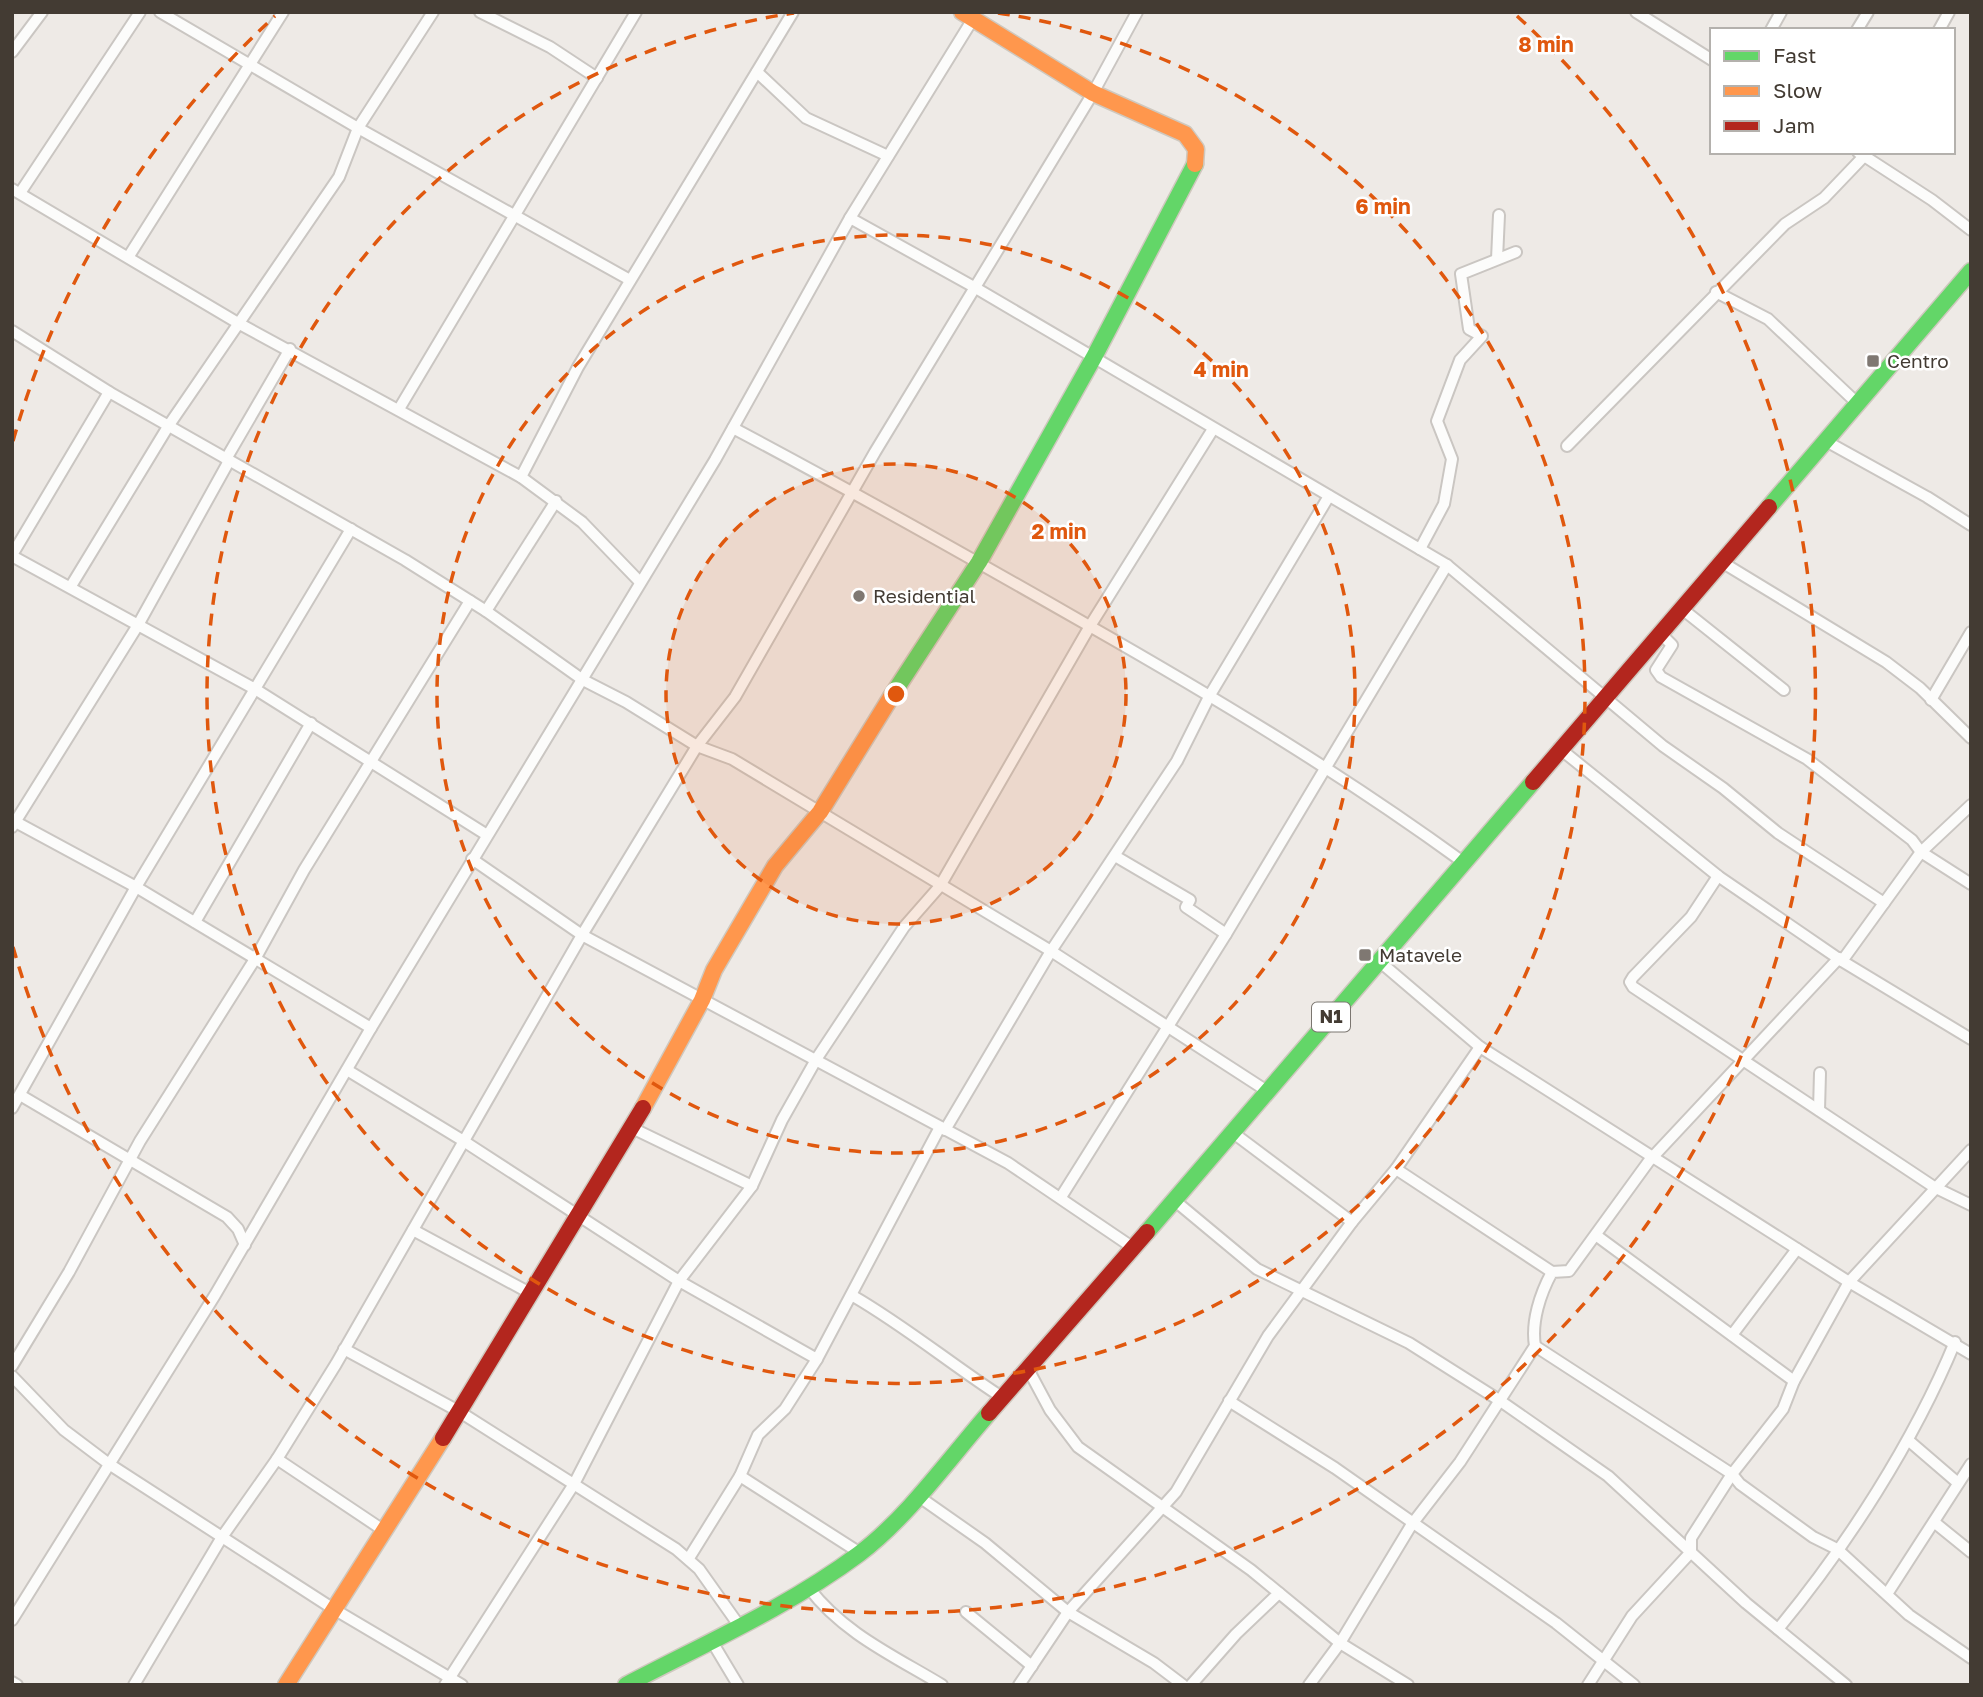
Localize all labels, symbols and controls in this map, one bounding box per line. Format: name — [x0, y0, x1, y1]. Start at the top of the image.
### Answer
legend — [1710, 28, 1955, 154]
text: 8 min — [1518, 31, 1574, 57]
text: Fast — [1773, 42, 1816, 68]
text: Slow — [1773, 77, 1822, 103]
text: Jam — [1773, 112, 1815, 138]
text: 6 min — [1355, 193, 1411, 219]
place label: Centro — [1887, 349, 1949, 372]
marker: Centro — [1865, 353, 1881, 369]
text: 4 min — [1193, 356, 1249, 382]
text: 2 min — [1032, 518, 1086, 544]
place label: Residential — [873, 584, 976, 607]
marker: Residential — [851, 588, 867, 604]
centre of rings — [884, 682, 908, 706]
place label: Matavele — [1379, 943, 1462, 966]
marker: Matavele — [1357, 947, 1373, 963]
road number: N1 — [1312, 1002, 1350, 1032]

